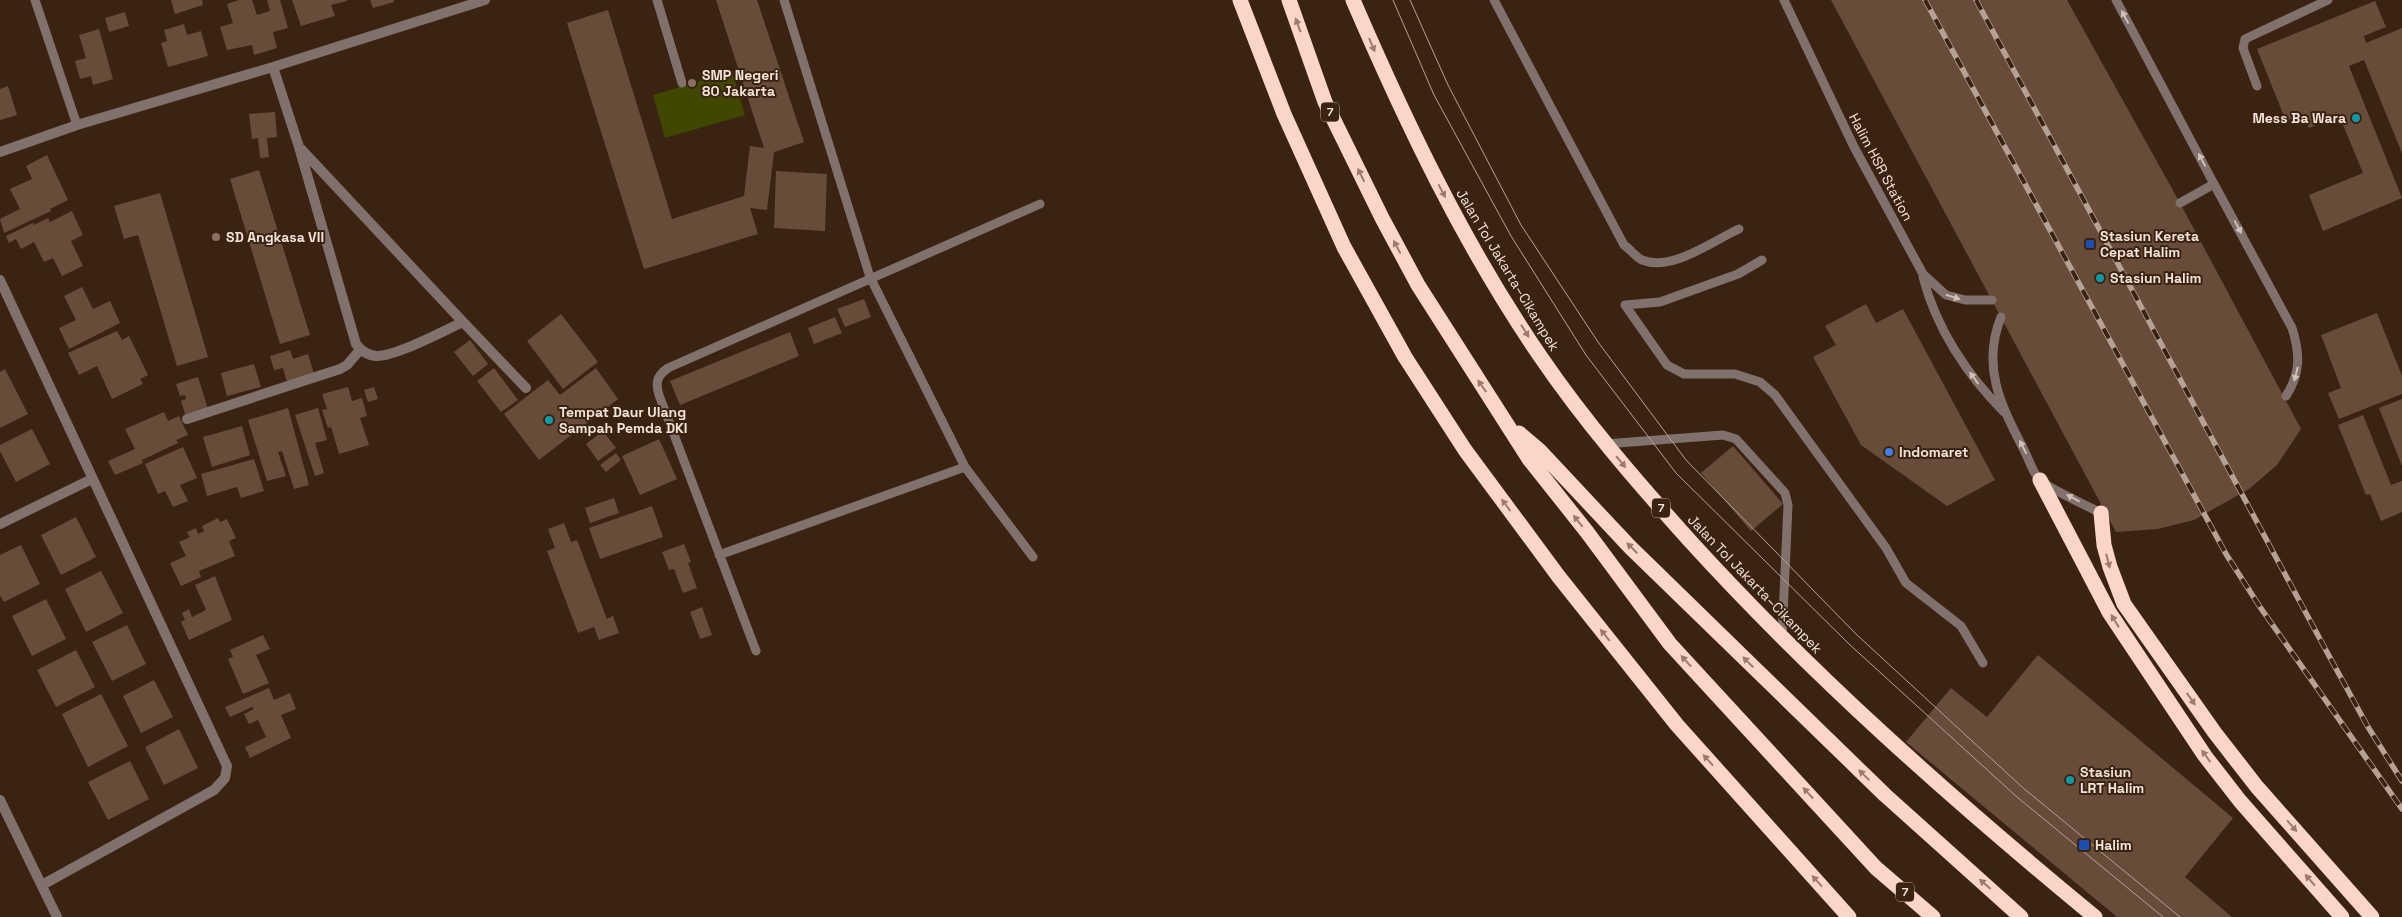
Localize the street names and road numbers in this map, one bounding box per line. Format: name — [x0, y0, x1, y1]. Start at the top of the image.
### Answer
road number: 7 — [1321, 102, 1339, 121]
street label: Halim HSR Station — [1845, 110, 1917, 224]
street label: Jalan Tol Jakarta–Cikampek — [1452, 186, 1564, 355]
road number: 7 — [1652, 498, 1670, 518]
street label: Jalan Tol Jakarta–Cikampek — [1684, 511, 1826, 658]
road number: 7 — [1896, 882, 1914, 902]

